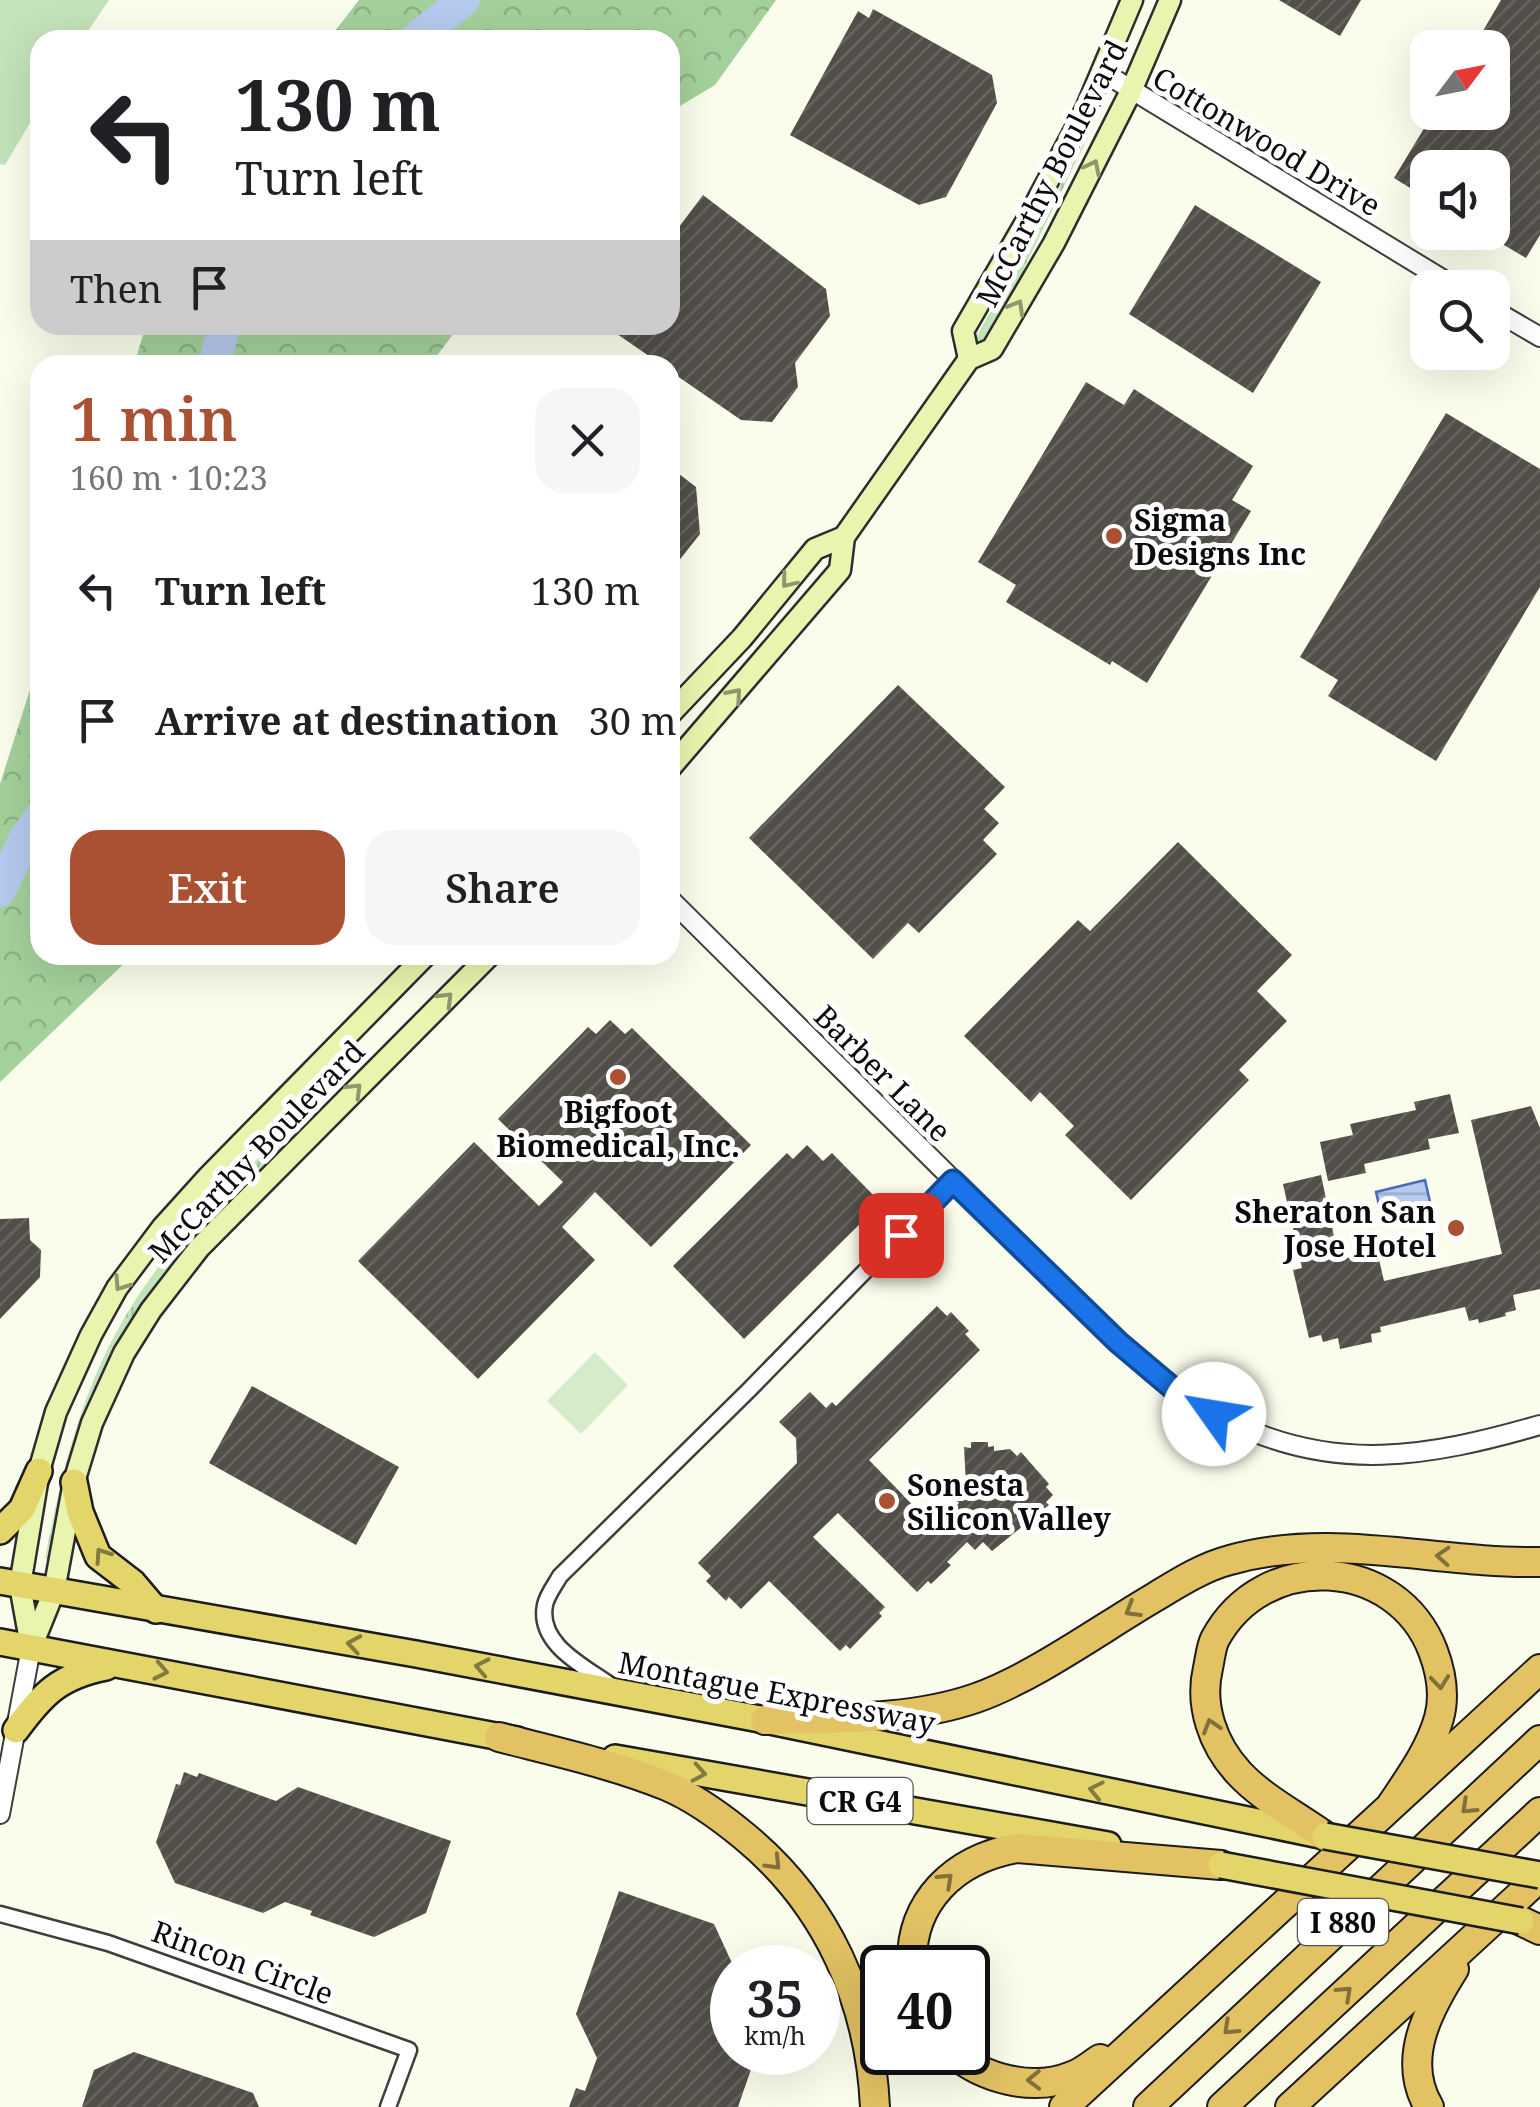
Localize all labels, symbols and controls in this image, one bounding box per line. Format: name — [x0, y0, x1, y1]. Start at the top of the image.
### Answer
north arrow — [1410, 30, 1510, 130]
map controls — [1410, 30, 1510, 370]
street label: McCarthy Boulevard — [966, 33, 1136, 313]
text: 130 m — [235, 56, 441, 152]
street label: Cottonwood Drive — [1145, 57, 1389, 225]
icon: left — [70, 70, 200, 200]
text: Turn left — [235, 147, 424, 208]
button: sound — [1410, 150, 1510, 250]
one-way arrow — [1081, 159, 1101, 177]
icon: arrive — [182, 260, 237, 315]
text: Then — [70, 262, 162, 314]
button: search — [1410, 270, 1510, 370]
one-way arrow — [1004, 300, 1024, 318]
text: 1 min — [70, 377, 238, 459]
button: close — [535, 388, 640, 493]
text: 160 m · 10:23 — [70, 456, 268, 499]
place label: Sigma Designs Inc — [1134, 499, 1306, 574]
marker: Sigma Designs Inc — [1103, 525, 1125, 547]
icon: left — [70, 563, 125, 618]
text: Turn left — [155, 564, 326, 616]
text: 130 m — [530, 564, 640, 616]
one-way arrow — [782, 570, 800, 588]
one-way arrow — [723, 688, 741, 707]
icon: arrive — [70, 693, 125, 748]
text: Arrive at destination — [155, 694, 559, 746]
text: 30 m — [589, 694, 677, 746]
button: Exit — [70, 830, 345, 945]
button: Share — [365, 830, 640, 945]
one-way arrow — [434, 993, 452, 1011]
street label: Barber Lane — [806, 996, 960, 1150]
street label: McCarthy Boulevard — [139, 1031, 373, 1271]
marker: Bigfoot Biomedical, Inc. — [607, 1066, 629, 1088]
one-way arrow — [343, 1084, 361, 1102]
place label: Bigfoot Biomedical, Inc. — [496, 1091, 740, 1166]
place label: Sheraton San Jose Hotel — [1235, 1191, 1436, 1266]
pin — [859, 1193, 944, 1278]
icon: arrive — [874, 1208, 929, 1263]
marker: Sheraton San Jose Hotel — [1445, 1217, 1467, 1239]
one-way arrow — [115, 1273, 133, 1291]
position arrow — [1162, 1362, 1266, 1466]
place label: Sonesta Silicon Valley — [907, 1464, 1112, 1539]
marker: Sonesta Silicon Valley — [876, 1490, 898, 1512]
one-way arrow — [1434, 1545, 1450, 1567]
one-way arrow — [95, 1547, 114, 1565]
one-way arrow — [1125, 1598, 1143, 1617]
one-way arrow — [345, 1634, 362, 1655]
street label: Montague Expressway — [615, 1641, 939, 1743]
one-way arrow — [474, 1658, 491, 1679]
one-way arrow — [153, 1660, 170, 1681]
one-way arrow — [1428, 1674, 1450, 1690]
one-way arrow — [1203, 1718, 1223, 1735]
one-way arrow — [691, 1762, 707, 1783]
road number: CR G4 — [808, 1778, 912, 1824]
one-way arrow — [1087, 1780, 1104, 1801]
one-way arrow — [1461, 1795, 1480, 1813]
one-way arrow — [762, 1852, 780, 1870]
one-way arrow — [934, 1874, 953, 1892]
road number: I 880 — [1298, 1899, 1388, 1945]
street label: Rincon Circle — [147, 1910, 339, 2014]
speed limit sign: 40 — [860, 1945, 990, 2075]
text: 35 — [747, 1964, 803, 2032]
one-way arrow — [1333, 1987, 1352, 2005]
one-way arrow — [1224, 2016, 1242, 2034]
text: km/h — [744, 2018, 806, 2052]
one-way arrow — [1026, 2070, 1041, 2091]

